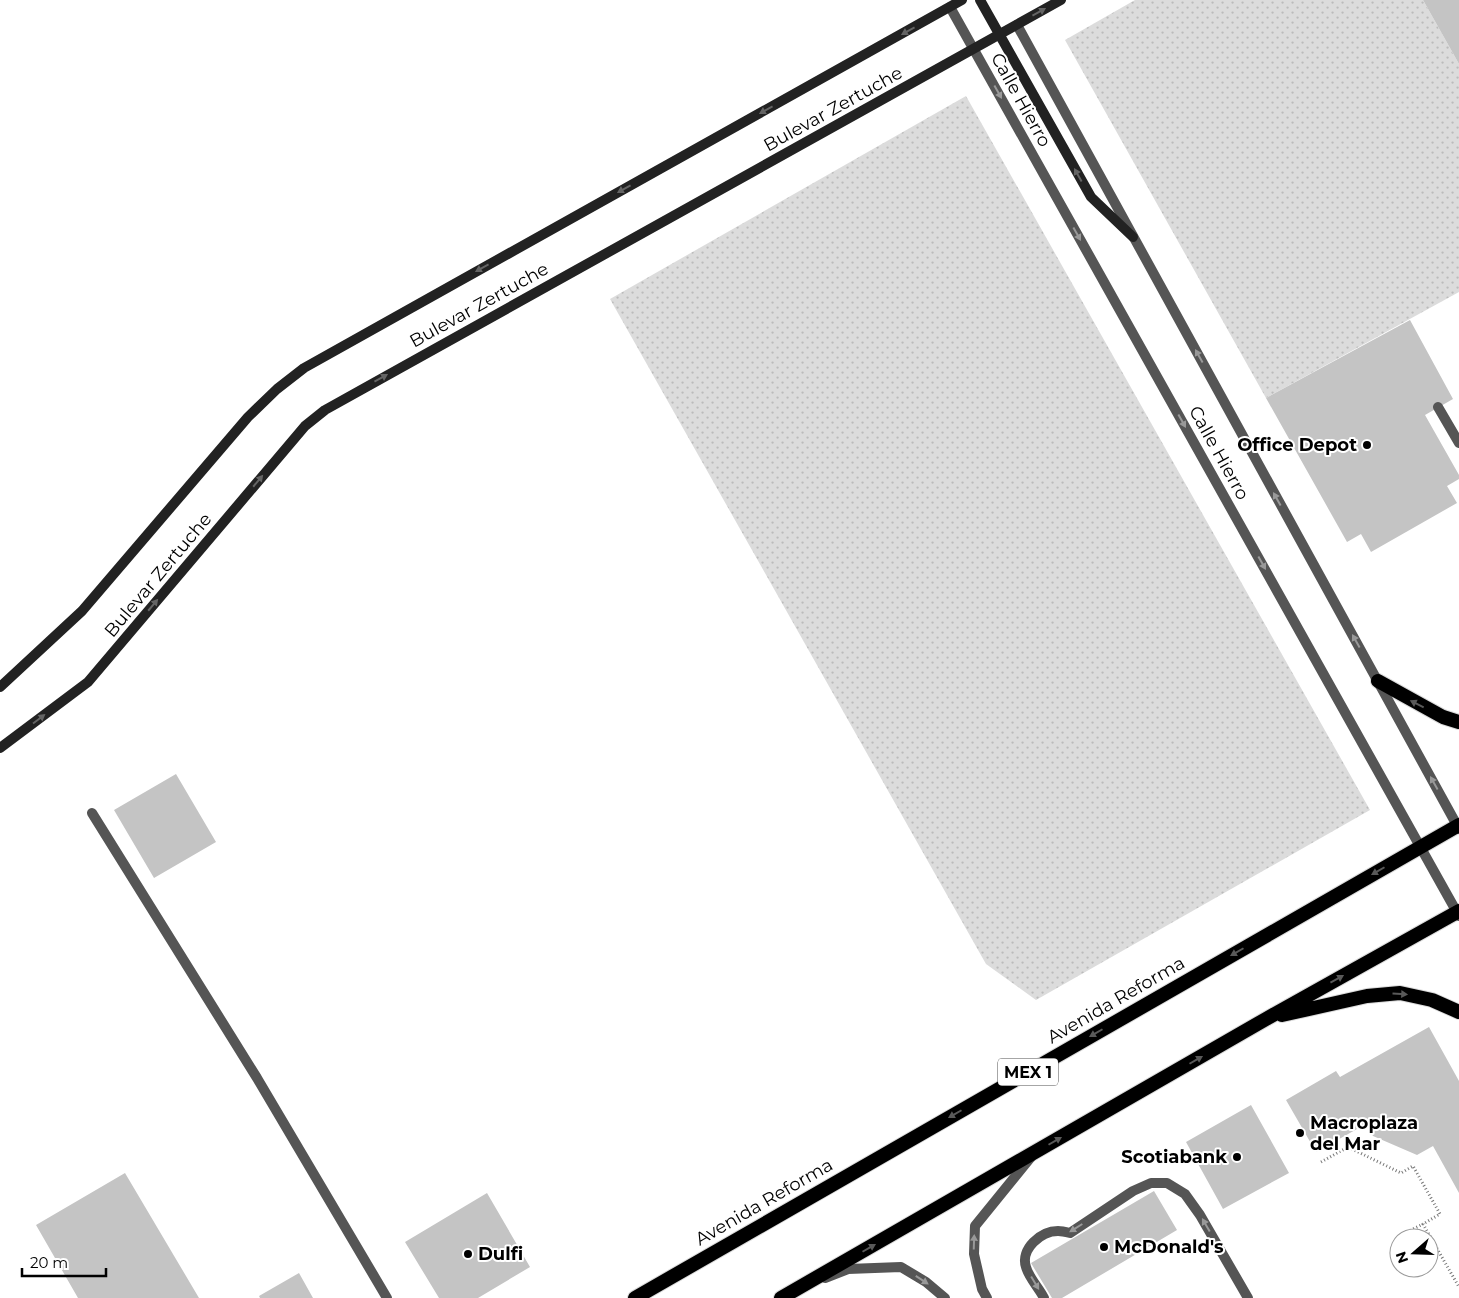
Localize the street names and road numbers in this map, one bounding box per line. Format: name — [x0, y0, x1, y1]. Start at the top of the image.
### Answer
street label: Calle Hierro — [986, 49, 1056, 151]
street label: Bulevar Zertuche — [760, 62, 906, 156]
street label: Bulevar Zertuche — [406, 258, 552, 352]
street label: Calle Hierro — [1184, 402, 1254, 504]
street label: Bulevar Zertuche — [100, 508, 216, 642]
street label: Avenida Reforma — [1043, 952, 1189, 1048]
road number: MEX 1 — [998, 1058, 1058, 1086]
street label: Avenida Reforma — [691, 1154, 837, 1250]

